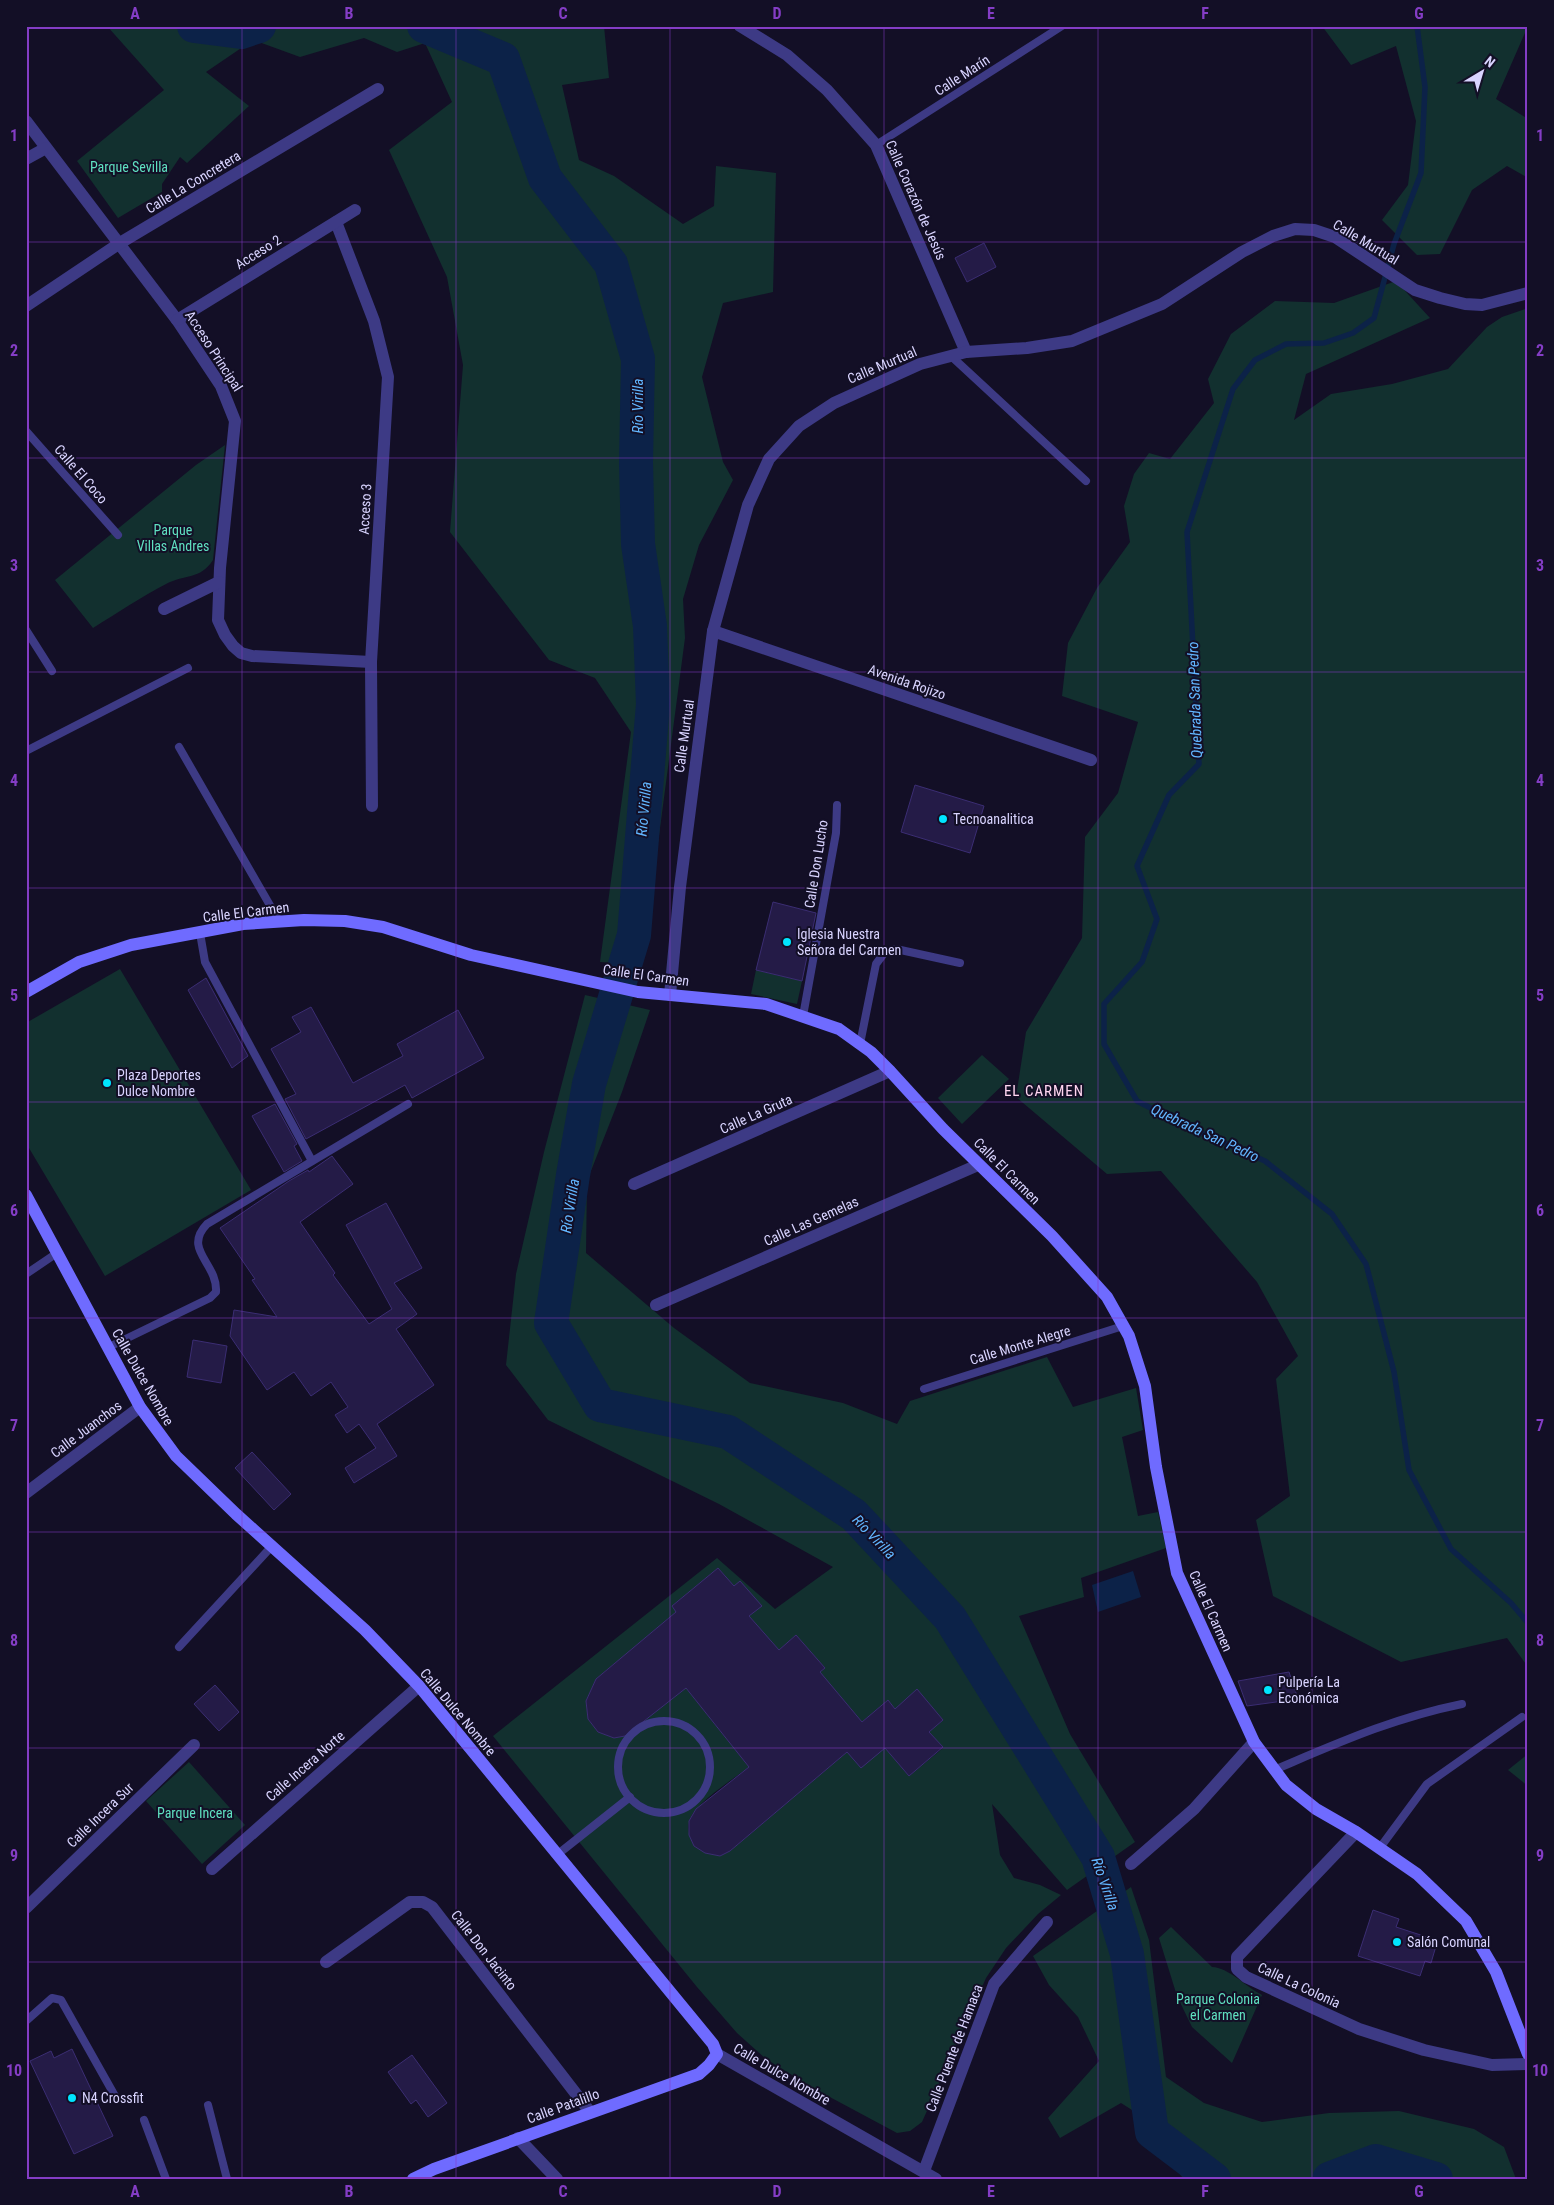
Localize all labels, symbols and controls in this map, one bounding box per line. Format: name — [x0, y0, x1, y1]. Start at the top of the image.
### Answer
text: A — [130, 4, 140, 23]
text: B — [345, 4, 354, 23]
text: C — [558, 4, 568, 23]
text: D — [772, 4, 782, 23]
text: E — [987, 4, 995, 23]
text: F — [1201, 4, 1209, 23]
text: G — [1414, 4, 1424, 23]
north arrow — [1456, 48, 1506, 98]
street label: Calle Marín — [931, 51, 993, 99]
text: N — [1482, 53, 1498, 71]
text: 1 — [10, 126, 18, 145]
text: 1 — [1536, 126, 1544, 145]
street label: Calle Corazón de Jesús — [882, 138, 950, 262]
street label: Calle La Concretera — [143, 147, 243, 217]
park label: Parque Sevilla — [90, 159, 168, 175]
street label: Calle Murtual — [1330, 216, 1402, 268]
street label: Acceso 2 — [232, 232, 284, 272]
street label: Acceso Principal — [182, 308, 246, 394]
text: 2 — [10, 341, 18, 360]
text: 2 — [1536, 341, 1544, 360]
street label: Calle Murtual — [845, 343, 919, 387]
water label: Río Virilla — [629, 379, 647, 433]
street label: Calle El Coco — [51, 441, 111, 507]
street label: Acceso 3 — [356, 483, 374, 535]
park label: Parque Villas Andres — [137, 522, 209, 554]
text: 3 — [10, 556, 18, 575]
text: 3 — [1536, 556, 1544, 575]
water label: Quebrada San Pedro — [1184, 641, 1206, 759]
street label: Avenida Rojizo — [866, 661, 948, 703]
street label: Calle Murtual — [671, 698, 697, 774]
text: 4 — [10, 771, 18, 790]
text: 4 — [1536, 771, 1544, 790]
water label: Río Virilla — [633, 781, 655, 837]
place label: Tecnoanalitica — [953, 811, 1034, 827]
marker: Tecnoanalitica — [937, 813, 949, 825]
street label: Calle Don Lucho — [801, 819, 831, 909]
street label: Calle El Carmen — [202, 899, 290, 925]
place label: Iglesia Nuestra Señora del Carmen — [797, 926, 901, 958]
marker: Iglesia Nuestra Señora del Carmen — [781, 936, 793, 948]
street label: Calle El Carmen — [602, 961, 690, 989]
text: 5 — [10, 986, 18, 1005]
text: 5 — [1536, 986, 1544, 1005]
place label: Plaza Deportes Dulce Nombre — [117, 1067, 201, 1099]
marker: Plaza Deportes Dulce Nombre — [101, 1077, 113, 1089]
district label: EL CARMEN — [1004, 1082, 1084, 1100]
street label: Calle La Gruta — [717, 1091, 795, 1137]
water label: Quebrada San Pedro — [1148, 1100, 1262, 1166]
street label: Calle El Carmen — [971, 1135, 1043, 1207]
water label: Río Virilla — [557, 1178, 583, 1234]
street label: Calle Las Gemelas — [761, 1193, 861, 1249]
text: 6 — [10, 1201, 18, 1220]
text: 6 — [1536, 1201, 1544, 1220]
street label: Calle Monte Alegre — [968, 1322, 1073, 1368]
street label: Calle Dulce Nombre — [109, 1326, 177, 1429]
street label: Calle Juanchos — [47, 1397, 125, 1461]
text: 7 — [10, 1416, 18, 1435]
text: 7 — [1536, 1416, 1544, 1435]
water label: Río Virilla — [848, 1511, 900, 1563]
street label: Calle El Carmen — [1186, 1568, 1236, 1654]
text: 8 — [10, 1631, 18, 1650]
text: 8 — [1536, 1631, 1544, 1650]
street label: Calle Dulce Nombre — [417, 1665, 499, 1759]
place label: Pulpería La Económica — [1278, 1674, 1340, 1706]
marker: Pulpería La Económica — [1262, 1684, 1274, 1696]
street label: Calle Incera Norte — [262, 1727, 348, 1805]
street label: Calle Incera Sur — [63, 1779, 137, 1851]
park label: Parque Incera — [157, 1805, 233, 1821]
text: 9 — [10, 1846, 18, 1865]
text: 9 — [1536, 1846, 1544, 1865]
water label: Río Virilla — [1088, 1855, 1122, 1913]
street label: Calle Don Jacinto — [448, 1907, 520, 1993]
place label: Salón Comunal — [1407, 1934, 1490, 1950]
marker: Salón Comunal — [1391, 1936, 1403, 1948]
street label: Calle La Colonia — [1255, 1959, 1343, 2011]
street label: Calle Puente de Hamaca — [922, 1982, 986, 2114]
park label: Parque Colonia el Carmen — [1176, 1991, 1260, 2023]
street label: Calle Dulce Nombre — [731, 2040, 834, 2108]
text: 10 — [6, 2061, 22, 2080]
text: 10 — [1532, 2061, 1548, 2080]
street label: Calle Patalillo — [525, 2085, 601, 2127]
place label: N4 Crossfit — [82, 2090, 144, 2106]
marker: N4 Crossfit — [66, 2092, 78, 2104]
text: A — [130, 2182, 140, 2201]
text: B — [345, 2182, 354, 2201]
text: C — [558, 2182, 568, 2201]
text: D — [772, 2182, 782, 2201]
text: E — [987, 2182, 995, 2201]
text: F — [1201, 2182, 1209, 2201]
text: G — [1414, 2182, 1424, 2201]

